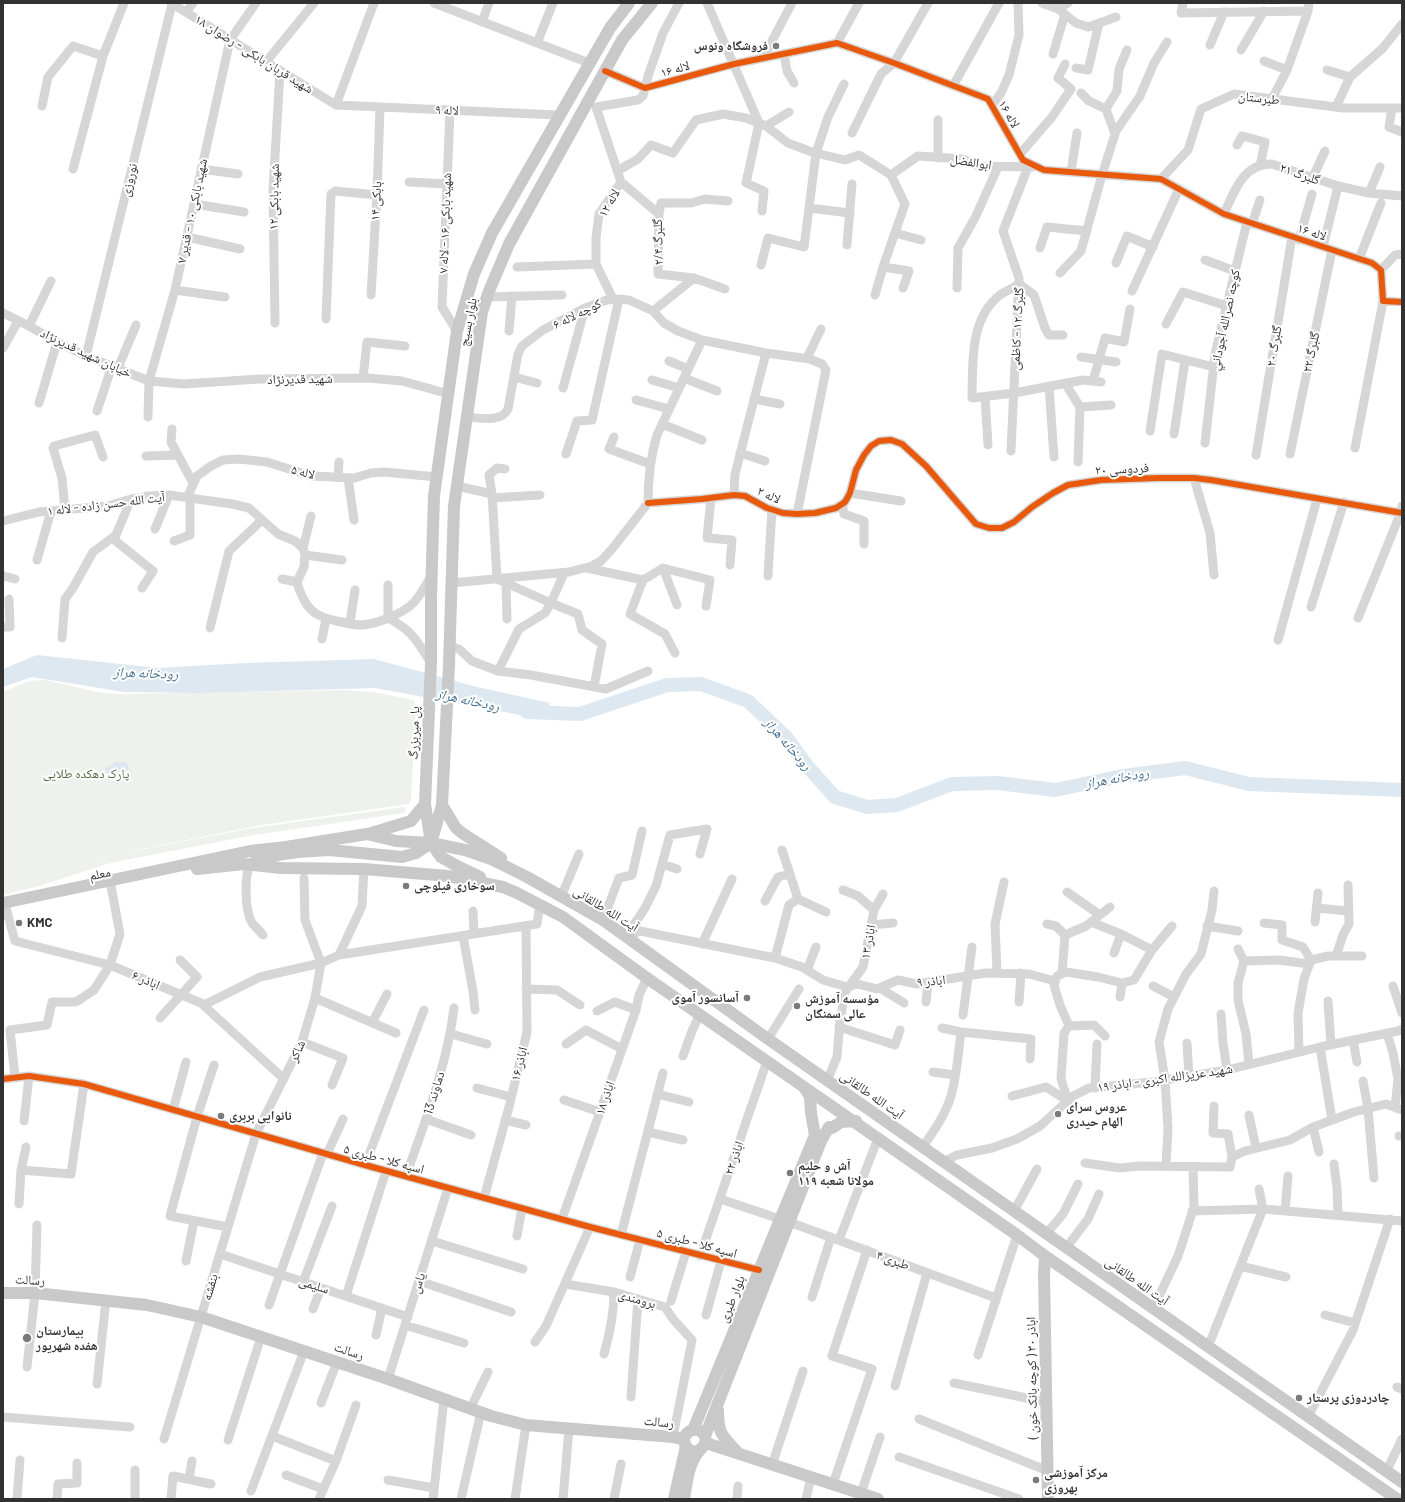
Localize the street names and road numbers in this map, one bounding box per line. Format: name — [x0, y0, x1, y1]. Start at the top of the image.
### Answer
street label: شهید قربان بابکی - رضوان ۱۸ — [192, 11, 316, 97]
street label: لاله ۱۶ — [659, 57, 691, 81]
street label: طبرستان — [1237, 88, 1281, 108]
street label: لاله ۱۶ — [995, 97, 1023, 131]
street label: لاله ۹ — [435, 102, 459, 118]
street label: ابوالفضل — [949, 151, 993, 173]
street label: شهید بابکی ۱۰ - قدیر ۷ — [173, 157, 211, 265]
street label: گلبرگ ۲۱ — [1278, 160, 1322, 188]
street label: نوروزی — [117, 162, 141, 198]
street label: شهید بابکی ۱۲ — [266, 164, 282, 230]
street label: شهید بابکی ۱۶ - لاله ۷ — [435, 172, 455, 274]
street label: بابکی ۱۴ — [367, 181, 385, 221]
street label: لاله ۱۲ — [595, 186, 623, 220]
street label: گلبرگ ۲/۴ — [650, 219, 666, 265]
street label: لاله ۱۶ — [1295, 220, 1329, 244]
street label: كوچه نصرالله آجوداني — [1207, 268, 1243, 372]
street label: گلبرگ ۱۲ - کاظمی — [1007, 287, 1027, 371]
street label: بلوار بسیج — [456, 296, 480, 348]
street label: کوچه لاله ۶ — [550, 296, 604, 332]
street label: گلبرگ ۲۰ — [1263, 324, 1285, 368]
street label: خيابان شهيد قديرنژاد — [38, 325, 134, 381]
street label: گلبرگ ۲۲ — [1299, 330, 1323, 374]
street label: شهید قدیرنژاد — [267, 371, 333, 387]
street label: فردوسی ۲۰ — [1095, 460, 1149, 478]
street label: لاله ۵ — [290, 462, 316, 482]
street label: لاله ۲ — [755, 483, 783, 507]
street label: آیت الله حسن زاده - لاله ۱ — [46, 489, 166, 519]
street label: پل میربزرگ — [405, 706, 423, 760]
street label: معلم — [88, 864, 112, 884]
street label: آیت الله طالقانی — [571, 883, 641, 935]
street label: اباذر ۱۳ — [857, 924, 879, 960]
street label: اباذر ۶ — [130, 967, 162, 993]
street label: اباذر ۹ — [916, 972, 946, 990]
street label: شاکر — [285, 1038, 309, 1064]
street label: اباذر ۱۶ — [507, 1045, 531, 1083]
street label: شهید عزیزالله اکبری - اباذر ۱۹ — [1096, 1061, 1234, 1095]
street label: آیت الله طالقانی — [837, 1067, 907, 1123]
street label: دماوند 13 — [420, 1070, 448, 1116]
street label: اباذر ۱۸ — [592, 1079, 618, 1117]
street label: اباذر ۲۲ — [721, 1139, 747, 1177]
street label: اسپه کلا - طبری ۵ — [342, 1141, 426, 1177]
street label: اسپه کلا - طبری ۵ — [655, 1225, 739, 1261]
street label: طبری ۴ — [874, 1247, 912, 1273]
street label: آیت الله طالقانی — [1102, 1253, 1172, 1309]
street label: رسالت — [14, 1271, 46, 1289]
street label: یاس — [407, 1271, 429, 1295]
street label: بنفشه — [199, 1272, 221, 1302]
street label: سلیمی — [297, 1273, 331, 1297]
street label: بلوار طبری — [716, 1273, 748, 1325]
street label: برومندی — [616, 1286, 658, 1312]
street label: اباذر ۳۰ ( کوچه بانک خون ) — [1023, 1317, 1041, 1439]
street label: رسالت — [332, 1339, 366, 1363]
street label: رسالت — [643, 1413, 675, 1431]

